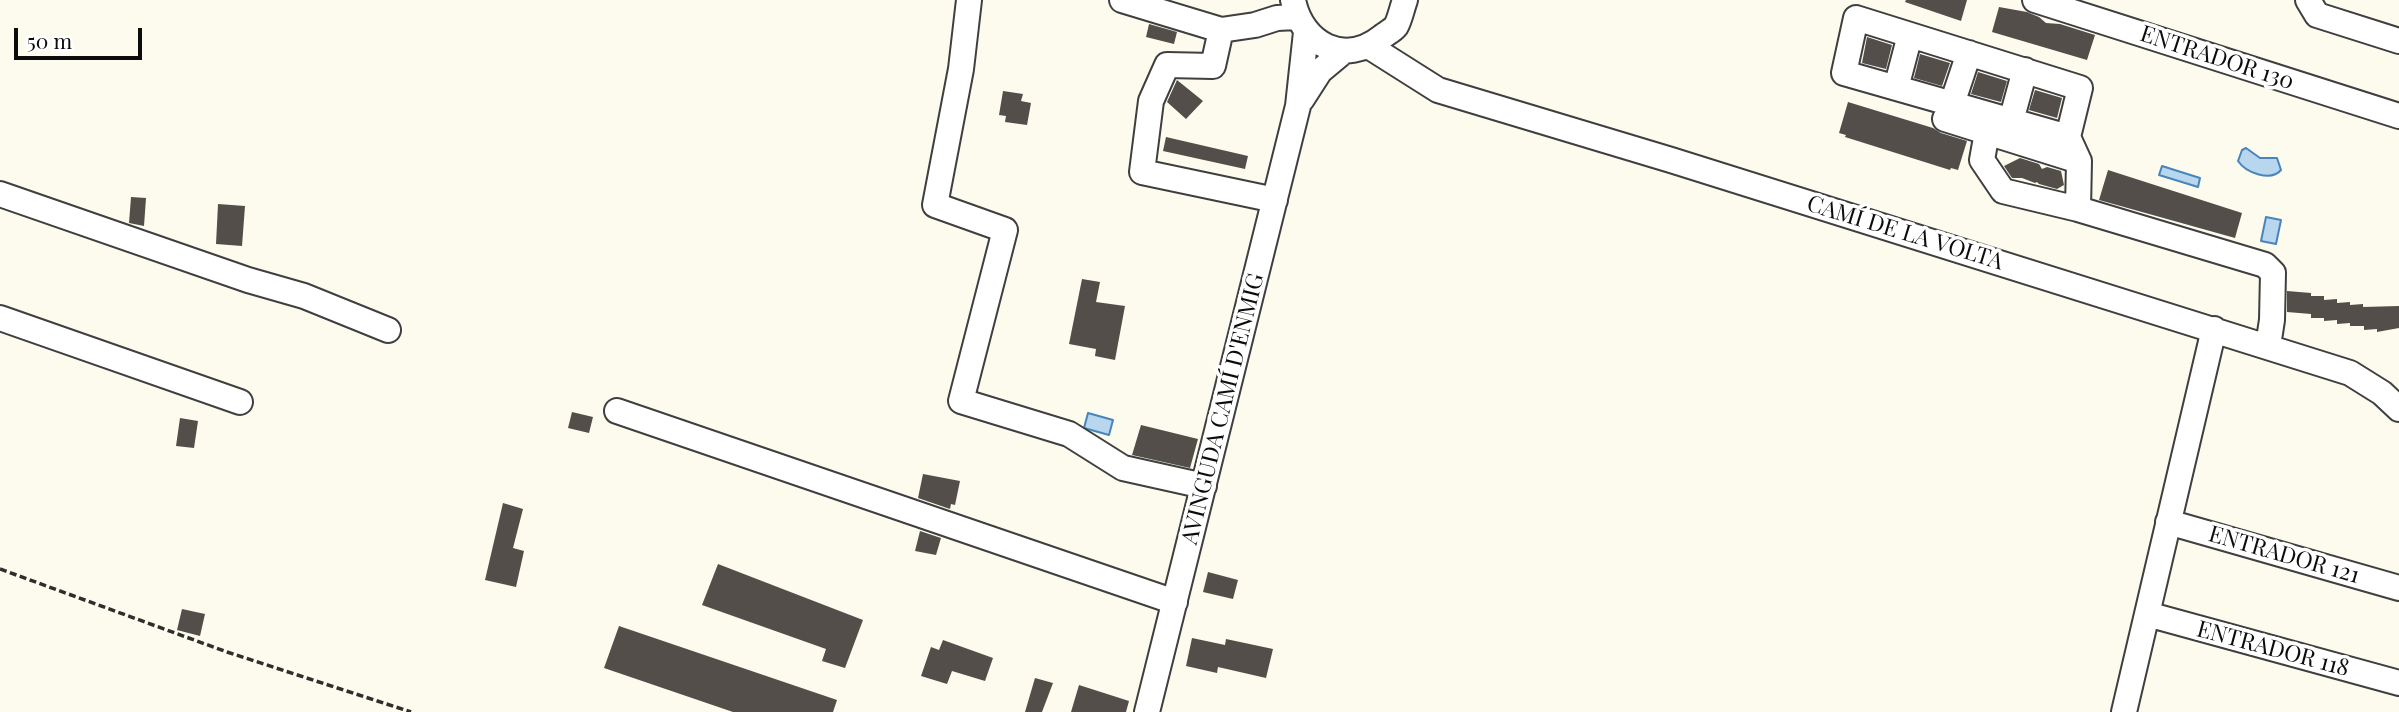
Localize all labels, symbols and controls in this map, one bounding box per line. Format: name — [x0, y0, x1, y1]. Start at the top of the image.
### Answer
scale bar — [18, 14, 145, 58]
street label: ENTRADOR 130 — [2137, 20, 2297, 96]
text: 50 m — [27, 26, 72, 54]
street label: CAMÍ DE LA VOLTA — [1803, 190, 2007, 276]
street label: AVINGUDA CAMÍ D'ENMIG — [1176, 271, 1270, 547]
street label: ENTRADOR 121 — [2205, 520, 2363, 590]
street label: ENTRADOR 118 — [2194, 615, 2352, 683]

